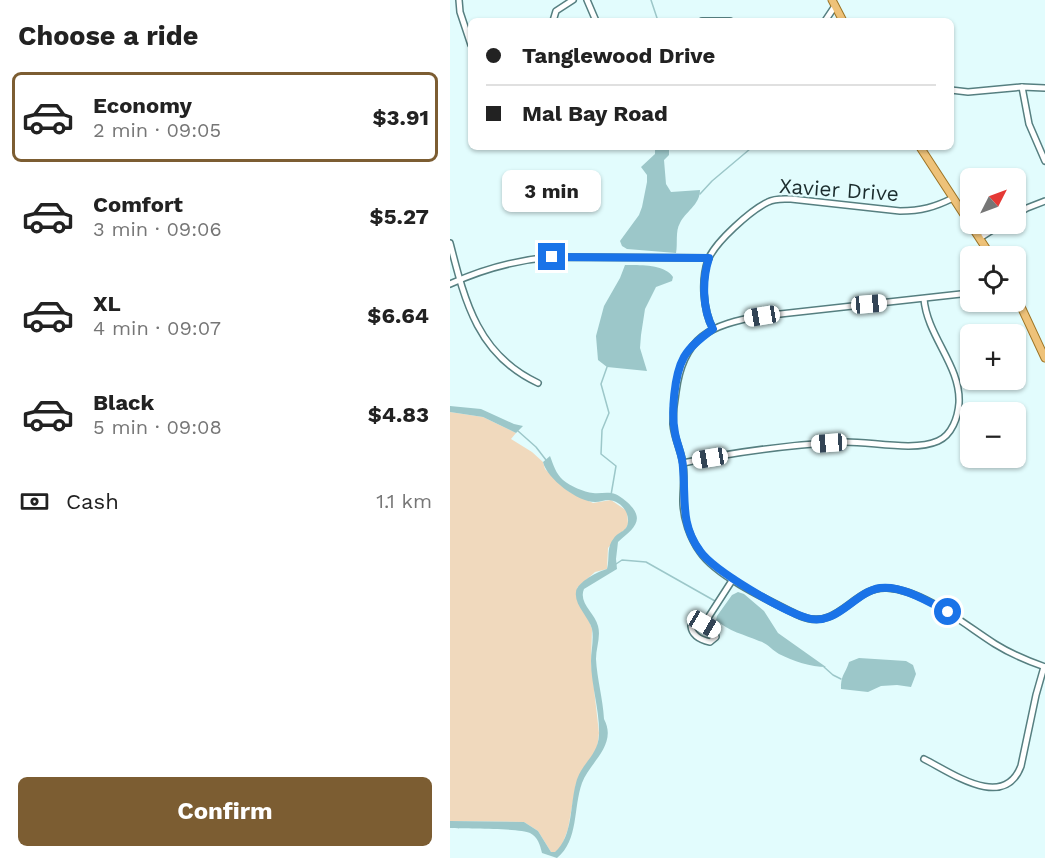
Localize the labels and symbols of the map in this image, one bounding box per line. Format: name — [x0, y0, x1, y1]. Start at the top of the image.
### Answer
north arrow — [960, 168, 1026, 234]
callout: 3 min — [502, 170, 602, 212]
street label: Xavier Drive — [778, 173, 900, 206]
route end — [538, 243, 565, 270]
car — [850, 293, 888, 315]
car — [743, 304, 781, 328]
car — [810, 433, 848, 453]
car — [691, 446, 729, 470]
route start — [934, 598, 961, 625]
car — [684, 607, 724, 641]

